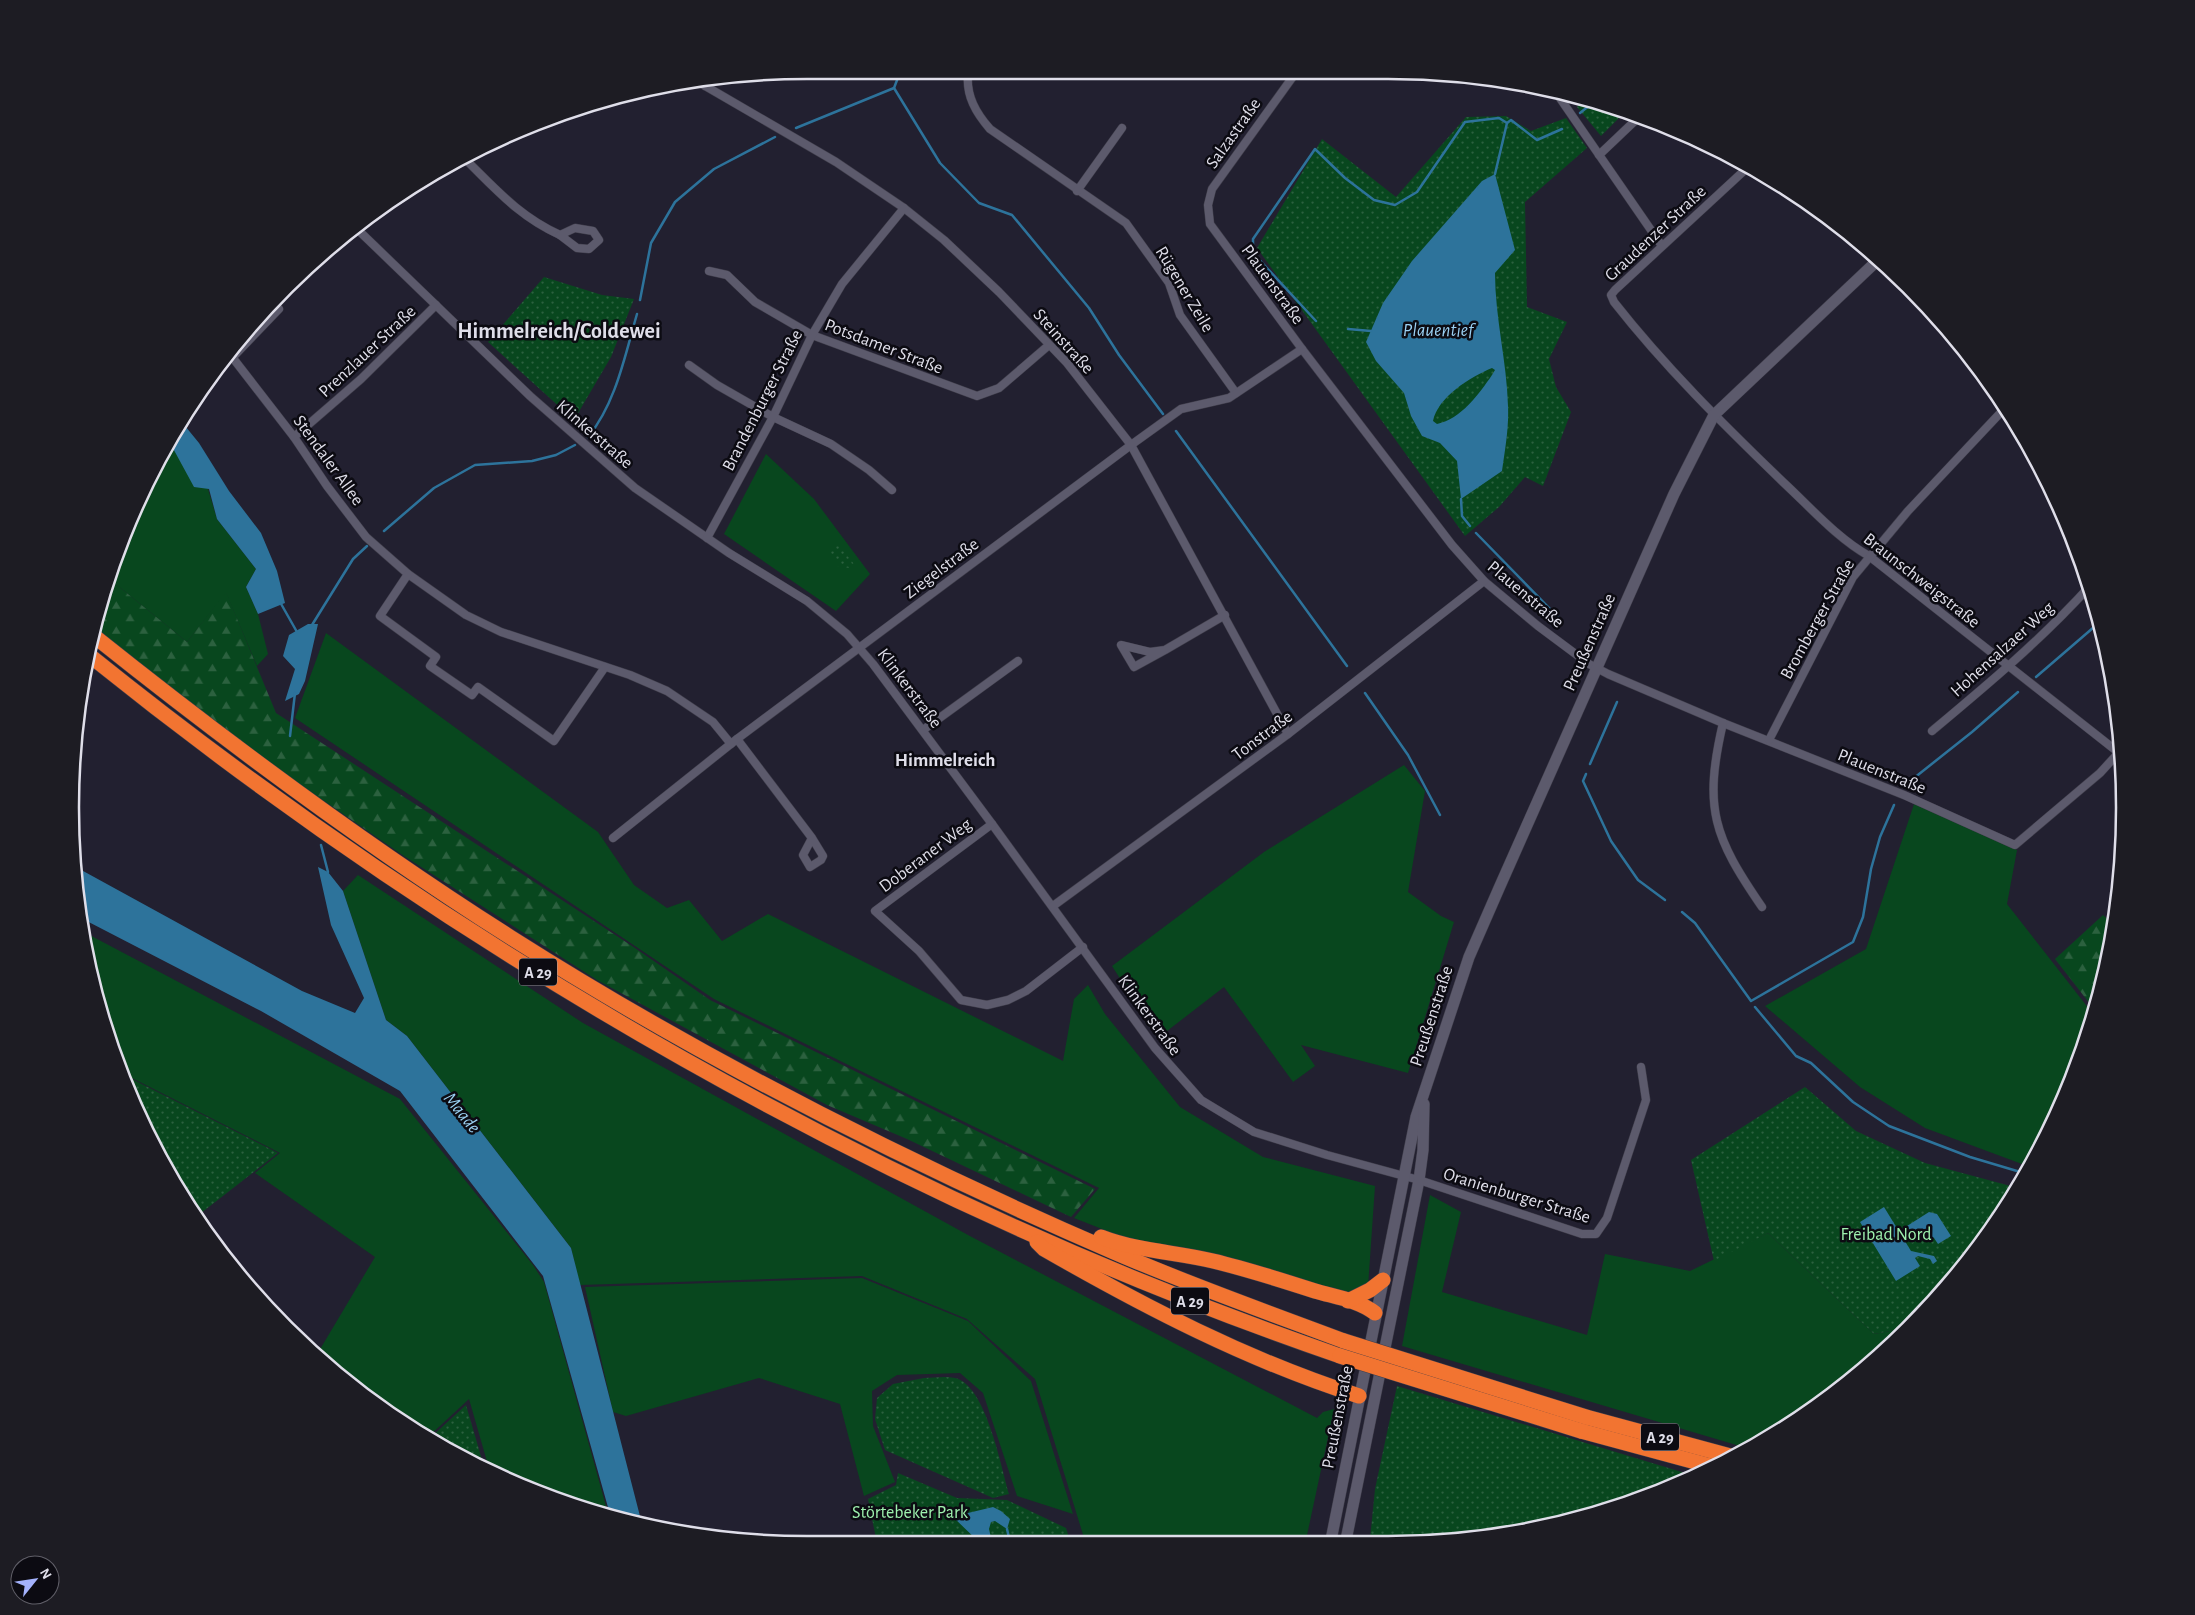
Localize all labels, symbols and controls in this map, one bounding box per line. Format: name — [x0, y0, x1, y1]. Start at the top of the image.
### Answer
street label: Salzastraße — [1203, 95, 1264, 172]
street label: Graudenzer Straße — [1602, 182, 1710, 285]
street label: Plauenstraße — [1237, 241, 1307, 328]
street label: Rügener Zeile — [1152, 243, 1217, 336]
street label: Prenzlauer Straße — [316, 302, 420, 401]
street label: Steinstraße — [1030, 306, 1097, 378]
street label: Potsdamer Straße — [822, 316, 945, 378]
district label: Himmelreich/Coldewei — [457, 320, 661, 342]
water label: Plauentief — [1403, 321, 1477, 340]
street label: Brandenburger Straße — [719, 327, 806, 474]
street label: Klinkerstraße — [553, 397, 636, 473]
street label: Stendaler Allee — [290, 412, 367, 509]
street label: Braunschweigstraße — [1860, 530, 1983, 632]
street label: Ziegelstraße — [901, 535, 982, 603]
street label: Bromberger Straße — [1778, 557, 1858, 682]
street label: Plauenstraße — [1484, 558, 1567, 632]
street label: Preußenstraße — [1560, 591, 1619, 694]
street label: Hohensalzaer Weg — [1948, 599, 2058, 701]
street label: Klinkerstraße — [874, 645, 945, 732]
street label: Tonstraße — [1229, 707, 1296, 764]
street label: Plauenstraße — [1835, 746, 1928, 798]
district label: Himmelreich — [895, 751, 995, 770]
street label: Doberaner Weg — [876, 815, 975, 896]
road number: A 29 — [519, 959, 557, 986]
street label: Preußenstraße — [1407, 964, 1457, 1069]
street label: Klinkerstraße — [1114, 972, 1184, 1059]
water label: Maade — [440, 1089, 484, 1137]
street label: Oranienburger Straße — [1441, 1165, 1592, 1227]
park label: Freibad Nord — [1840, 1226, 1932, 1244]
road number: A 29 — [1171, 1288, 1209, 1314]
street label: Preußenstraße — [1319, 1364, 1357, 1470]
road number: A 29 — [1641, 1424, 1679, 1450]
park label: Störtebeker Park — [852, 1504, 969, 1522]
north arrow — [10, 1555, 60, 1605]
text: N — [37, 1566, 54, 1582]

